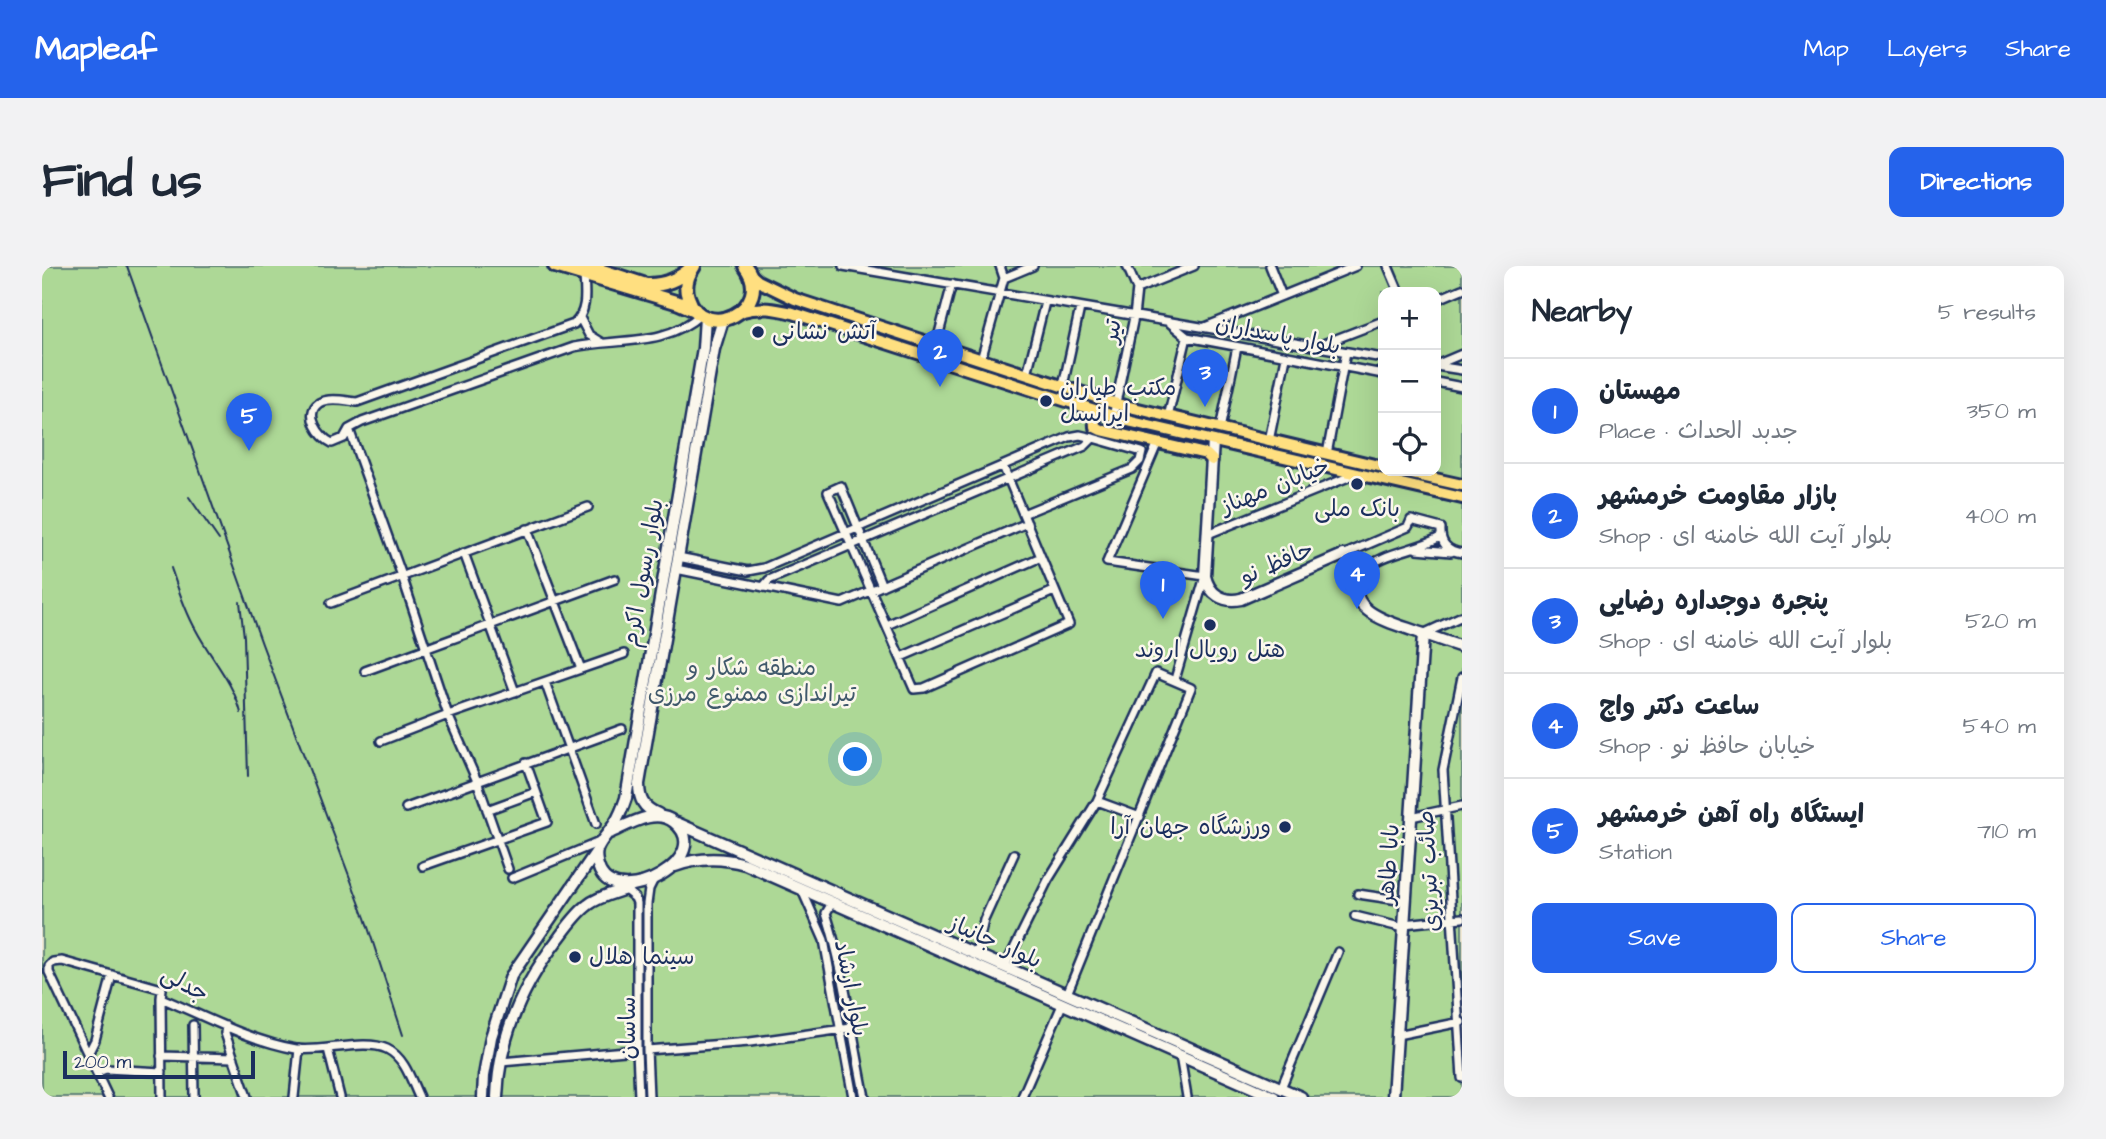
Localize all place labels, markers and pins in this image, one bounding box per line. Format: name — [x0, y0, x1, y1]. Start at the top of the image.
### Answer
place label: آتش نشانی — [772, 316, 877, 348]
marker: آتش نشانی — [750, 324, 766, 340]
pin: 2 — [917, 329, 963, 387]
pin: 3 — [1182, 349, 1228, 407]
place label: مكتب طياران ايرانسل — [1060, 372, 1176, 430]
pin: 5 — [226, 393, 272, 451]
marker: مكتب طياران ايرانسل — [1038, 393, 1054, 409]
marker: بانک ملی — [1349, 476, 1365, 492]
place label: بانک ملی — [1314, 493, 1400, 525]
pin: 4 — [1334, 551, 1380, 609]
pin: 1 — [1140, 561, 1186, 619]
marker: هتل رویال اروند — [1202, 617, 1218, 633]
place label: هتل رویال اروند — [1135, 634, 1285, 666]
place label: ورزشگاه جهان آرا — [1110, 811, 1271, 843]
marker: ورزشگاه جهان آرا — [1277, 819, 1293, 835]
place label: سینما هلال — [589, 941, 694, 973]
marker: سینما هلال — [567, 949, 583, 965]

